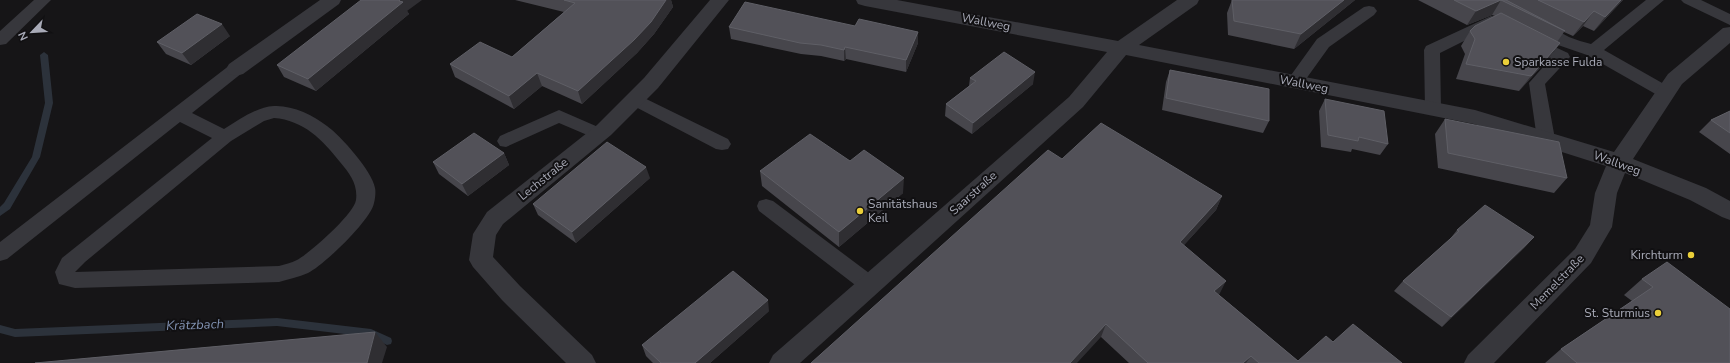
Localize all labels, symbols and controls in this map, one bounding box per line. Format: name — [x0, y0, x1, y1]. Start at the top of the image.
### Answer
street label: Wallweg — [960, 9, 1012, 35]
north arrow — [12, 12, 52, 52]
text: N — [15, 29, 32, 43]
place label: Sparkasse Fulda — [1514, 54, 1602, 70]
marker: Sparkasse Fulda — [1501, 57, 1511, 67]
street label: Wallweg — [1278, 71, 1330, 97]
street label: Wallweg — [1591, 147, 1643, 179]
street label: Lechstraße — [515, 154, 571, 204]
street label: Saarstraße — [946, 167, 1000, 219]
place label: Sanitätshaus Keil — [868, 196, 938, 226]
marker: Sanitätshaus Keil — [855, 206, 865, 216]
place label: Kirchturm — [1631, 247, 1683, 263]
marker: Kirchturm — [1686, 250, 1696, 260]
street label: Memelstraße — [1527, 251, 1587, 313]
place label: St. Sturmius — [1584, 305, 1650, 321]
marker: St. Sturmius — [1653, 308, 1663, 318]
water label: Krätzbach — [166, 315, 224, 335]

